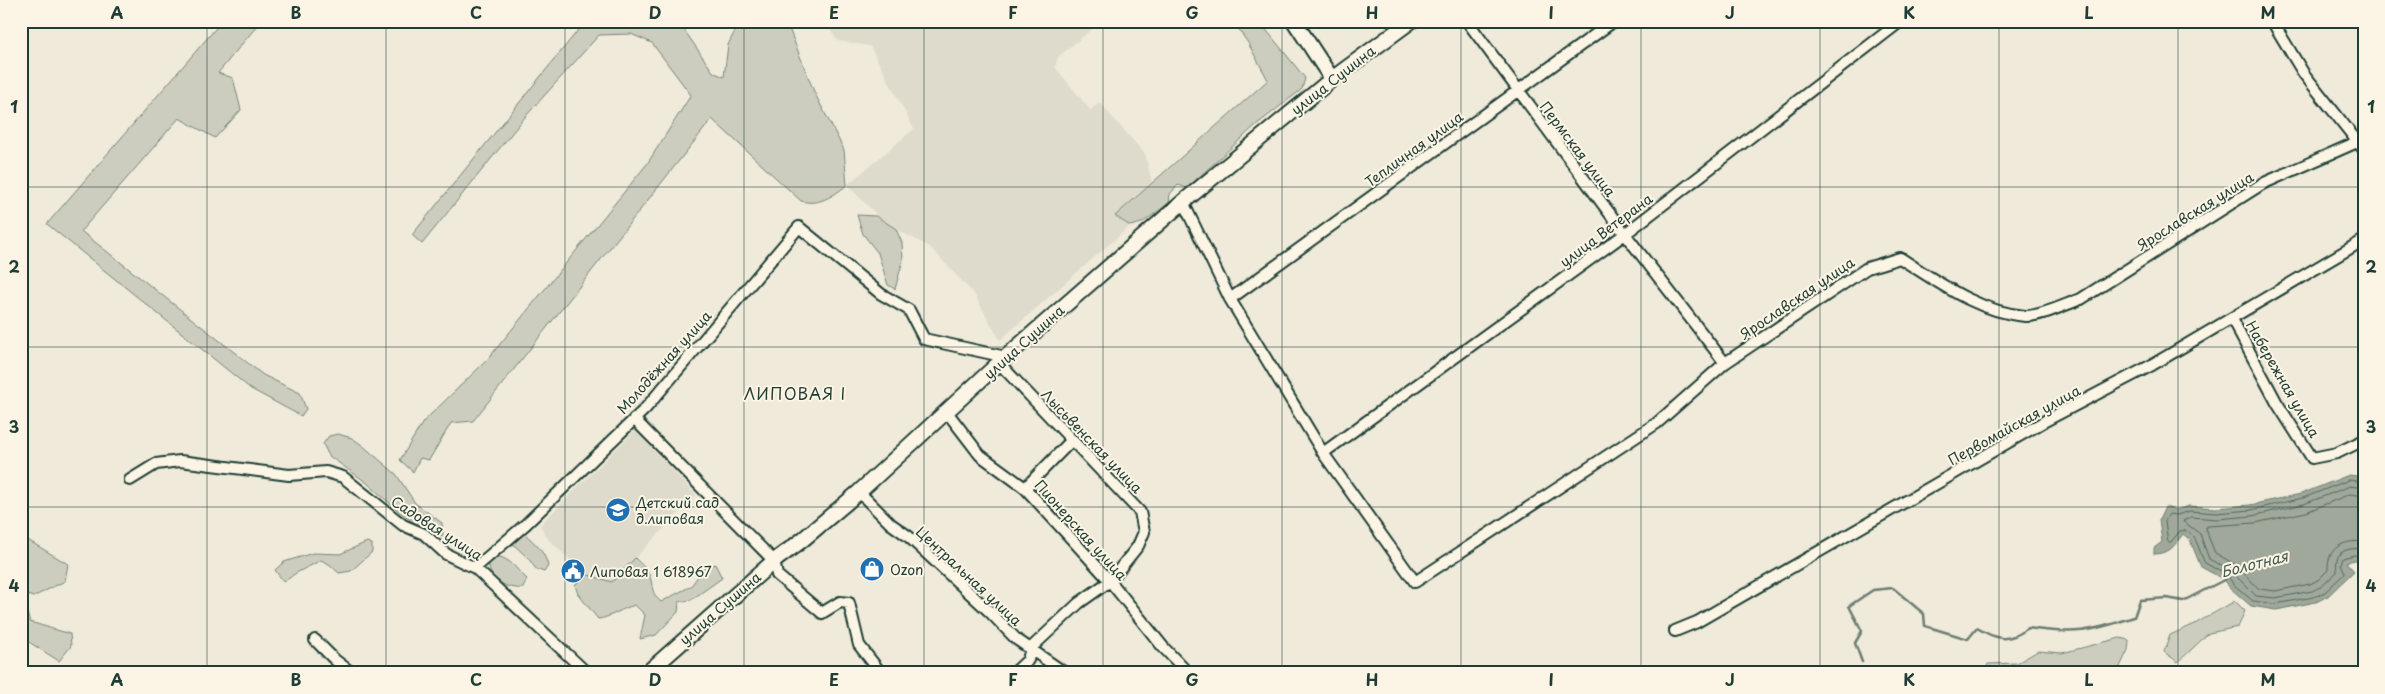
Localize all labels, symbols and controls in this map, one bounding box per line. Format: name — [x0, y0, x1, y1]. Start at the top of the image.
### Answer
text: A — [111, 0, 124, 24]
text: B — [291, 0, 302, 24]
text: C — [470, 0, 482, 24]
text: D — [649, 0, 661, 24]
text: E — [829, 0, 839, 24]
text: F — [1008, 0, 1018, 24]
text: G — [1185, 0, 1199, 24]
text: H — [1366, 0, 1378, 24]
text: I — [1548, 0, 1554, 24]
text: J — [1725, 0, 1735, 24]
text: K — [1903, 0, 1915, 24]
text: L — [2084, 0, 2094, 24]
text: M — [2260, 0, 2276, 24]
street label: улица Сушина — [1286, 40, 1380, 120]
text: 1 — [10, 94, 18, 118]
text: 1 — [2367, 94, 2375, 118]
street label: Пермская улица — [1535, 97, 1621, 201]
street label: Тепличная улица — [1361, 106, 1468, 192]
street label: Ярославская улица — [2132, 166, 2258, 256]
street label: улица Ветерана — [1555, 188, 1657, 272]
street label: Ярославская улица — [1735, 252, 1859, 345]
text: 2 — [8, 254, 20, 278]
text: 2 — [2365, 254, 2377, 278]
street label: улица Сушина — [979, 300, 1069, 384]
street label: Молодёжная улица — [612, 306, 716, 418]
street label: Набережная улица — [2241, 317, 2325, 442]
street label: Первомайская улица — [1944, 380, 2084, 470]
district label: ЛИПОВАЯ I — [744, 381, 846, 405]
street label: Лысьвенская улица — [1037, 384, 1148, 498]
text: 3 — [9, 414, 19, 438]
text: 3 — [2366, 414, 2376, 438]
street label: Пионерская улица — [1030, 475, 1132, 585]
street label: Садовая улица — [387, 491, 487, 566]
place label: Детский сад д.липовая — [635, 492, 719, 529]
school or university icon: Детский сад д.липовая — [605, 497, 631, 523]
street label: Центральная улица — [911, 521, 1027, 631]
water label: Болотная — [2218, 543, 2291, 582]
shop icon: Ozon — [859, 556, 885, 582]
public building icon: Липовая 1 618967 — [560, 558, 586, 584]
place label: Ozon — [890, 559, 923, 580]
place label: Липовая 1 618967 — [590, 561, 712, 582]
street label: улица Сушина — [675, 566, 766, 649]
text: 4 — [9, 573, 20, 597]
text: 4 — [2366, 573, 2377, 597]
text: A — [111, 667, 124, 691]
text: B — [291, 667, 302, 691]
text: C — [470, 667, 482, 691]
text: D — [649, 667, 661, 691]
text: E — [829, 667, 839, 691]
text: F — [1008, 667, 1018, 691]
text: G — [1185, 667, 1199, 691]
text: H — [1366, 667, 1378, 691]
text: I — [1548, 667, 1554, 691]
text: J — [1725, 667, 1735, 691]
text: K — [1903, 667, 1915, 691]
text: L — [2084, 667, 2094, 691]
text: M — [2260, 667, 2276, 691]

